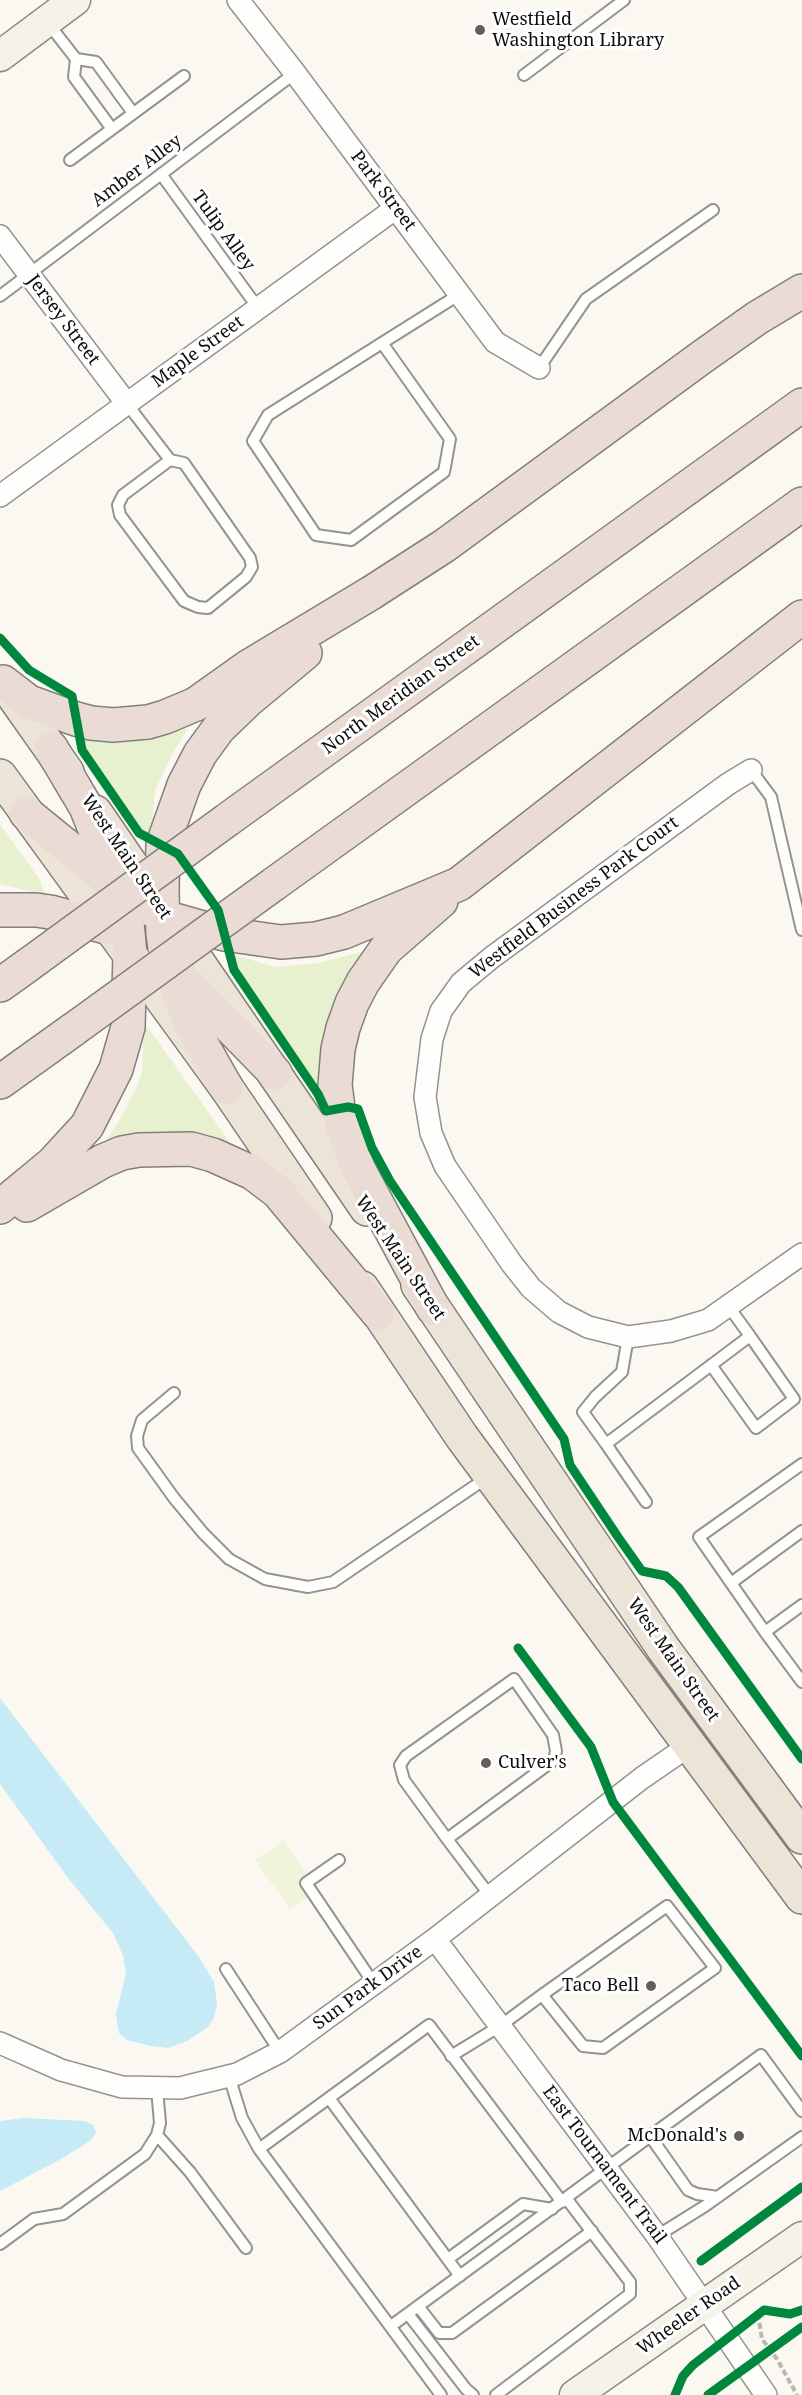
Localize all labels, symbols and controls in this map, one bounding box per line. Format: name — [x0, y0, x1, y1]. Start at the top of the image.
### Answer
place label: Westfield Washington Library — [492, 9, 664, 52]
marker: Westfield Washington Library — [473, 23, 487, 37]
street label: Amber Alley — [88, 130, 186, 212]
street label: Park Street — [346, 147, 420, 235]
street label: Tulip Alley — [187, 187, 259, 275]
street label: Jersey Street — [22, 271, 104, 369]
street label: Maple Street — [148, 311, 248, 393]
street label: North Meridian Street — [318, 631, 484, 759]
street label: West Main Street — [76, 791, 176, 923]
street label: Westfield Business Park Court — [465, 812, 683, 984]
street label: West Main Street — [350, 1192, 450, 1324]
street label: West Main Street — [622, 1594, 724, 1726]
place label: Culver's — [498, 1752, 567, 1774]
marker: Culver's — [479, 1756, 493, 1770]
street label: Sun Park Drive — [309, 1941, 427, 2035]
place label: Taco Bell — [562, 1975, 639, 1997]
marker: Taco Bell — [644, 1979, 658, 1993]
street label: East Tournament Trail — [537, 2082, 671, 2248]
place label: McDonald's — [627, 2125, 727, 2147]
marker: McDonald's — [732, 2129, 746, 2143]
street label: Wheeler Road — [633, 2272, 745, 2360]

